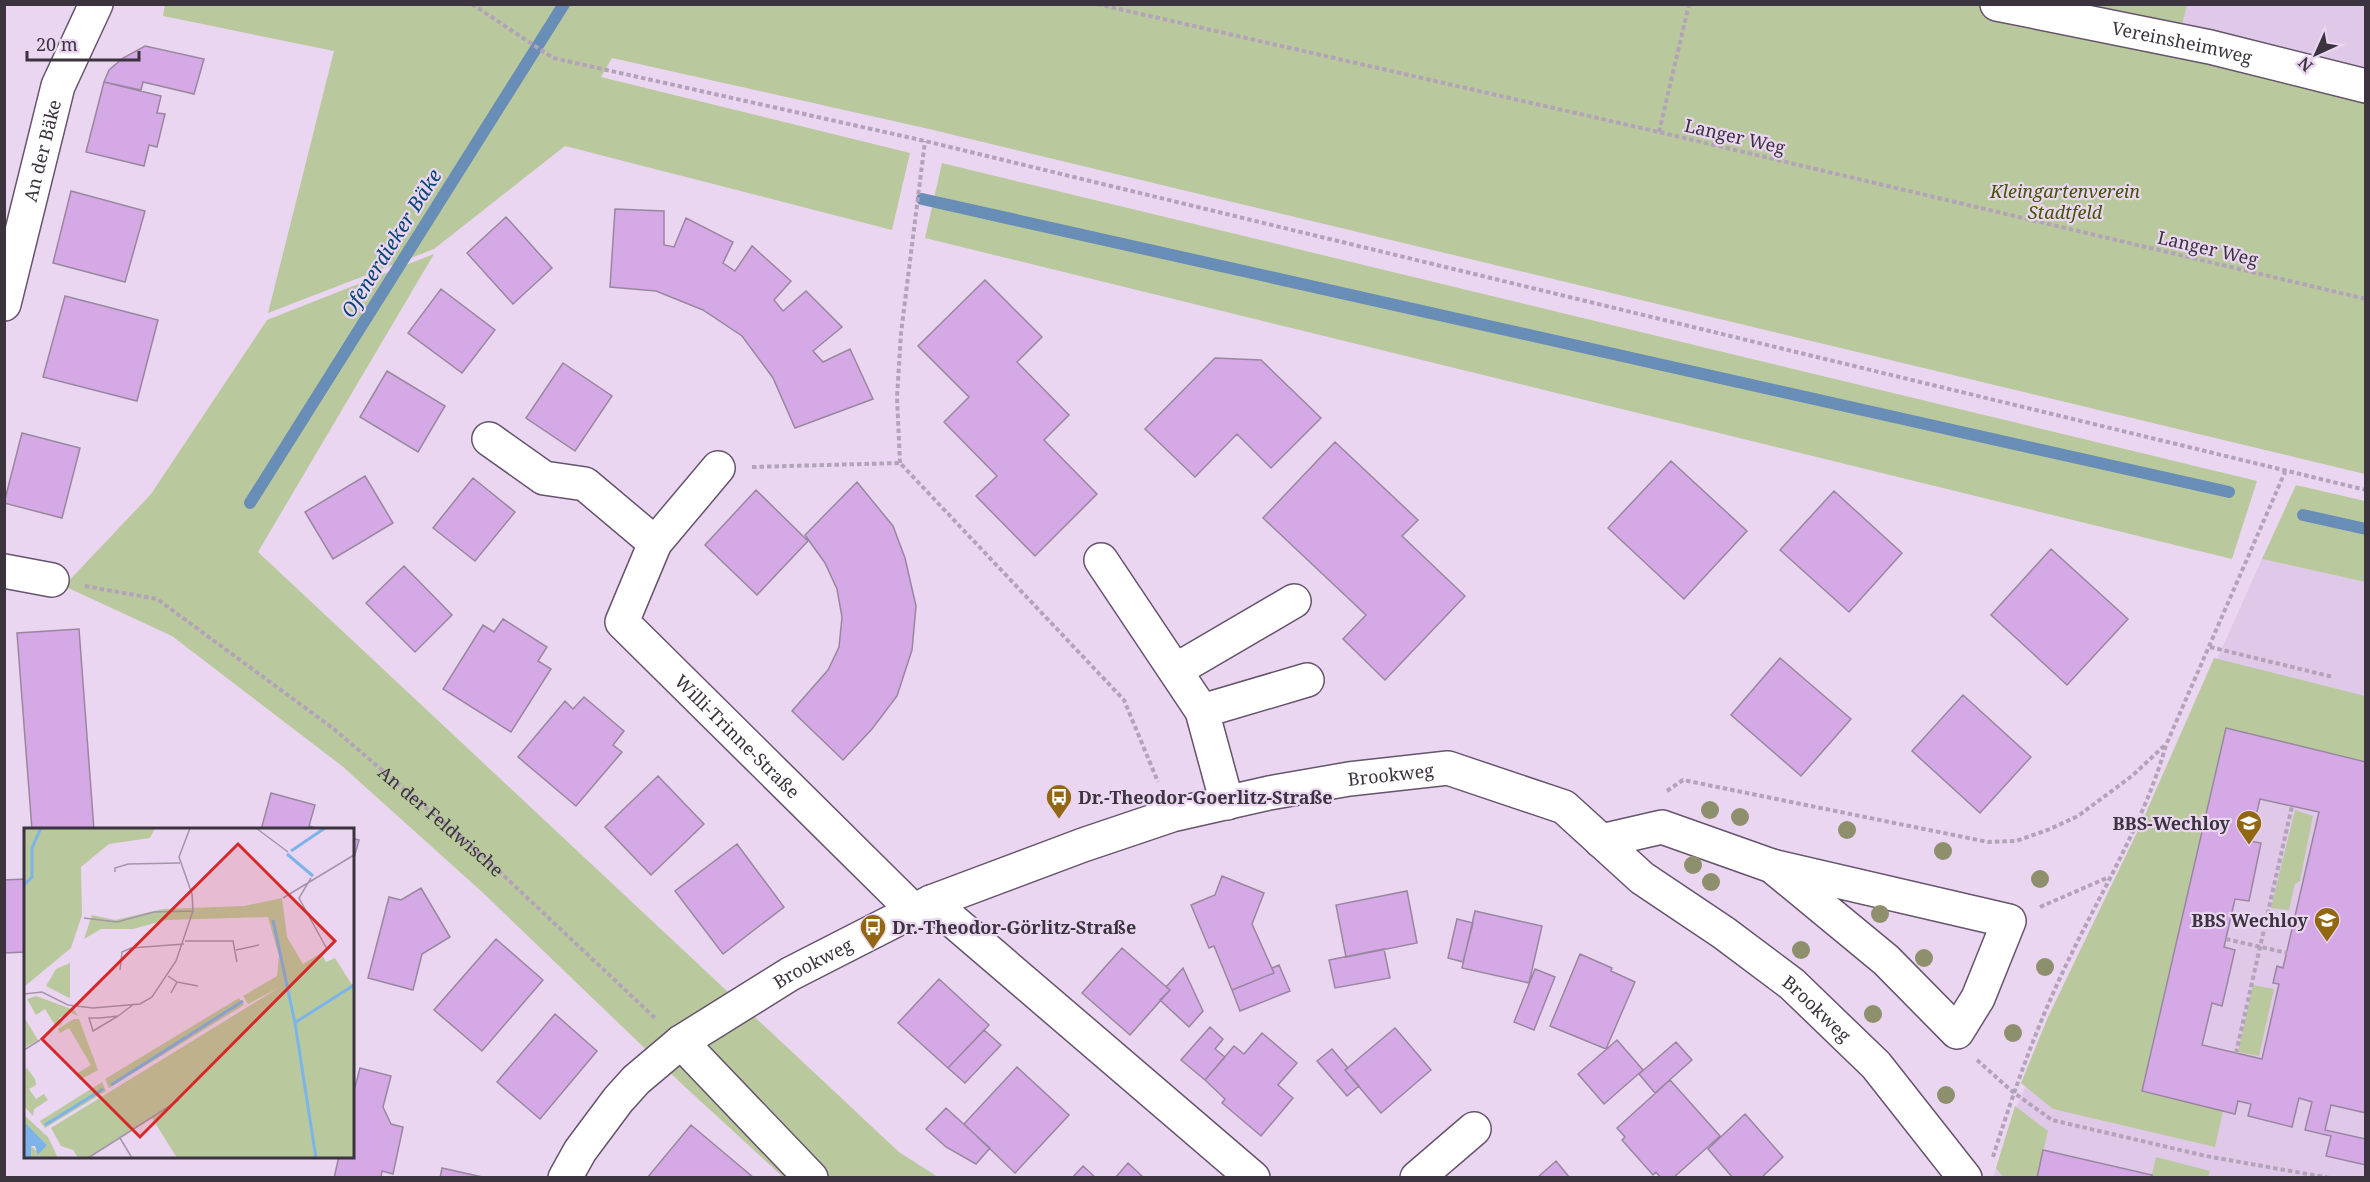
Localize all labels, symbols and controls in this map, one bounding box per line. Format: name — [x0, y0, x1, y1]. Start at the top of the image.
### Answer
street label: Vereinsheimweg — [2110, 15, 2255, 69]
scale bar — [27, 24, 140, 62]
north arrow — [2286, 24, 2346, 84]
text: 20 m — [36, 32, 78, 56]
text: N — [2293, 52, 2318, 77]
street label: An der Bäke — [18, 97, 66, 204]
street label: Langer Weg — [1682, 113, 1788, 159]
water label: Ofenerdieker Bäke — [334, 164, 448, 322]
park label: Kleingartenverein Stadtfeld — [1989, 179, 2140, 224]
street label: Langer Weg — [2155, 225, 2261, 271]
street label: Willi-Trinne-Straße — [670, 669, 805, 803]
street label: Brookweg — [1346, 758, 1435, 791]
street label: An der Feldwische — [373, 760, 509, 882]
bus stop icon: Dr.-Theodor-Goerlitz-Straße — [1044, 782, 1074, 820]
place label: Dr.-Theodor-Goerlitz-Straße — [1078, 785, 1333, 809]
school or university icon: BBS-Wechloy — [2234, 808, 2264, 846]
place label: BBS-Wechloy — [2112, 811, 2231, 835]
inset map — [24, 828, 354, 1158]
school or university icon: BBS Wechloy — [2312, 905, 2342, 943]
place label: BBS Wechloy — [2191, 908, 2309, 932]
bus stop icon: Dr.-Theodor-Görlitz-Straße — [858, 912, 888, 950]
place label: Dr.-Theodor-Görlitz-Straße — [892, 915, 1136, 939]
street label: Brookweg — [768, 932, 857, 994]
street label: Brookweg — [1778, 969, 1857, 1047]

